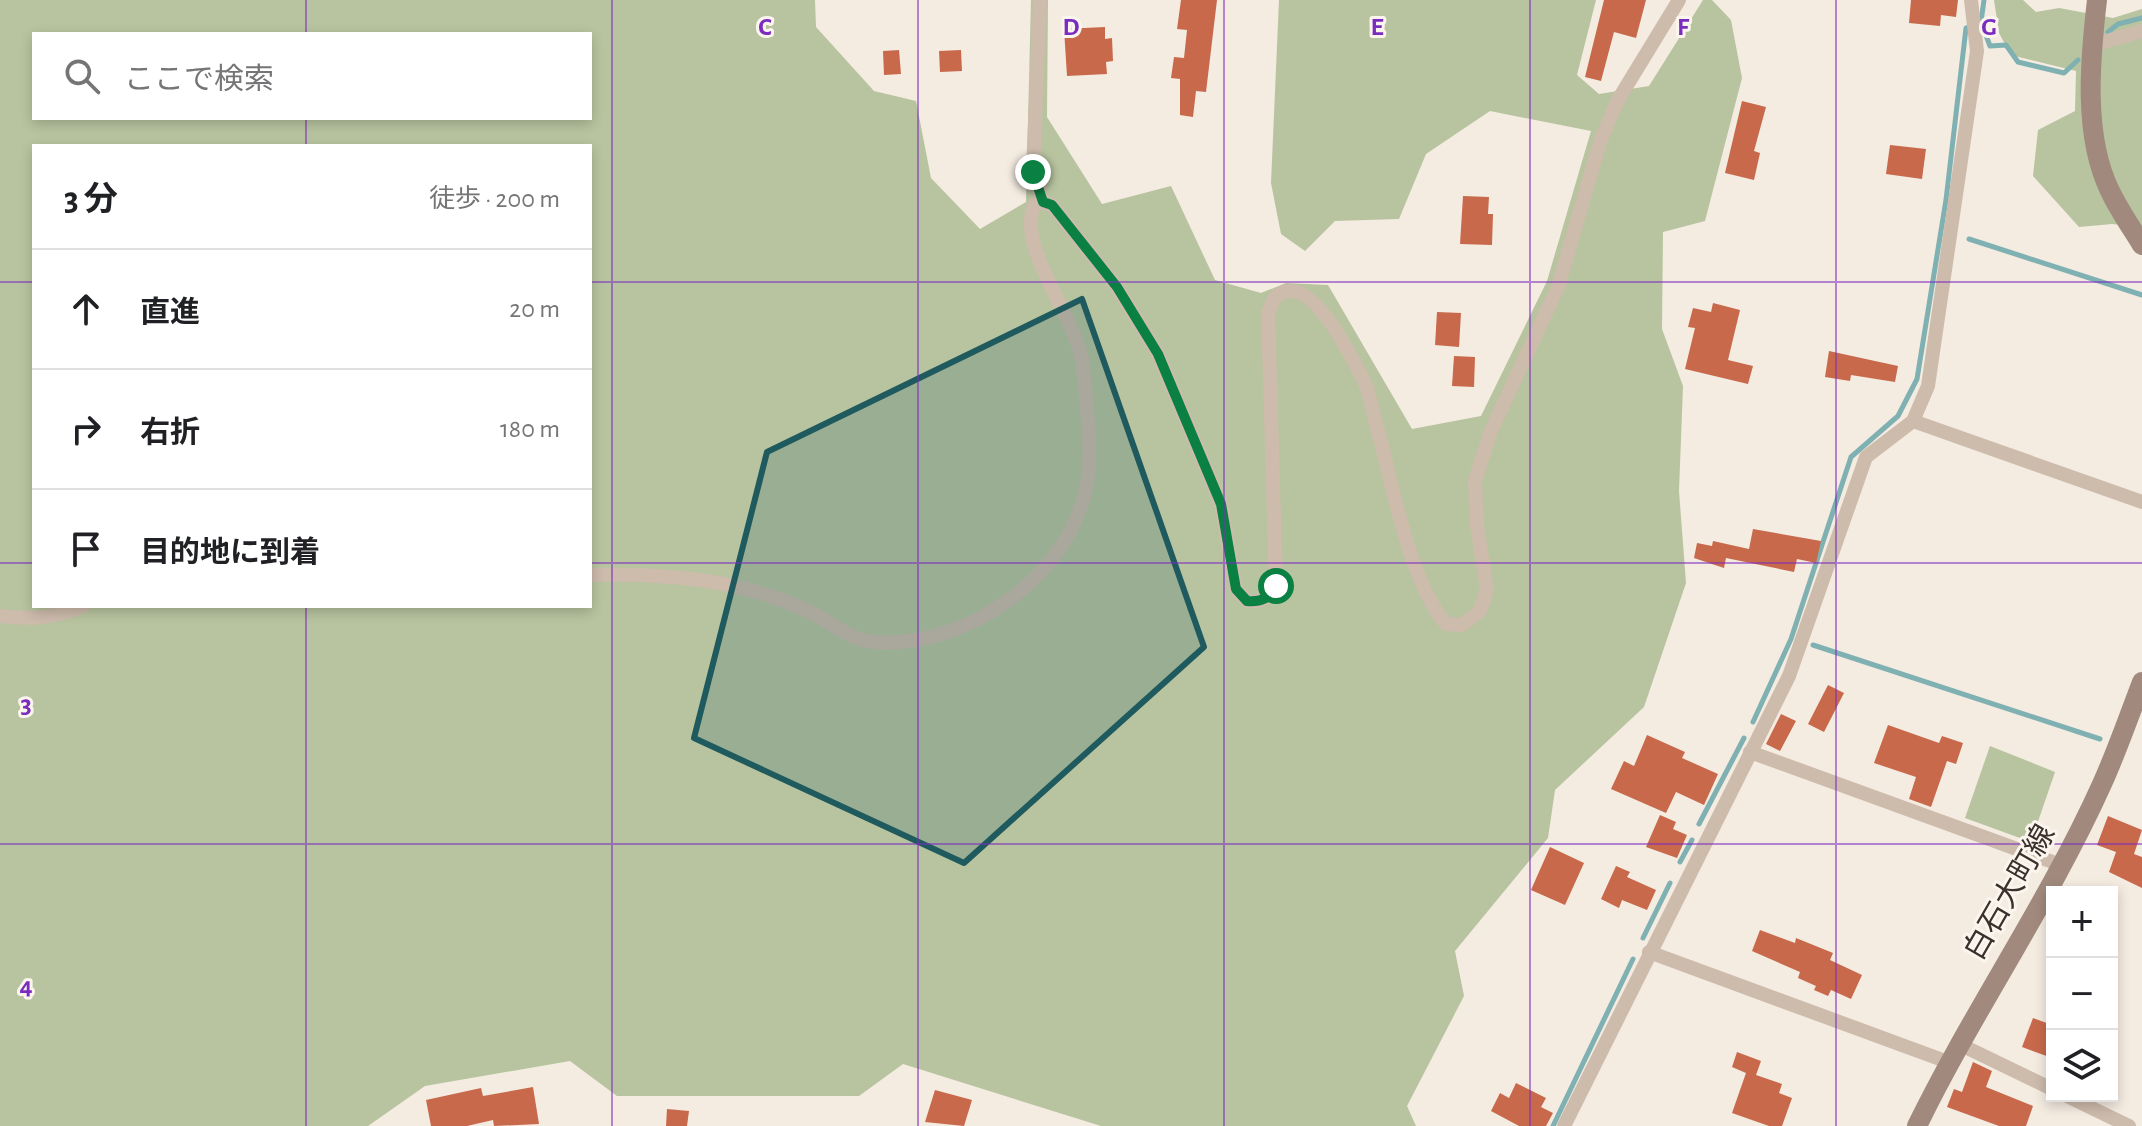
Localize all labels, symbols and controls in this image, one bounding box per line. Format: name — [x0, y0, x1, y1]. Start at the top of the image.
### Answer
text: C — [758, 14, 772, 40]
text: D — [1062, 14, 1080, 40]
text: E — [1370, 14, 1384, 40]
text: F — [1677, 14, 1690, 40]
text: G — [1981, 14, 1997, 40]
search box — [32, 32, 592, 120]
icon: search — [60, 54, 104, 98]
text: ここで検索 — [124, 65, 274, 95]
route end — [1015, 154, 1051, 190]
text: 3 分 — [64, 183, 118, 217]
text: 徒歩 · 200 m — [429, 186, 560, 212]
icon: ahead — [64, 287, 108, 331]
text: 20 m — [509, 296, 560, 322]
text: 直進 — [140, 298, 200, 328]
icon: right — [64, 407, 108, 451]
text: 180 m — [500, 416, 560, 442]
text: 右折 — [140, 418, 200, 448]
icon: arrive — [64, 527, 108, 571]
text: 目的地に到着 — [140, 538, 320, 568]
route start — [1258, 568, 1294, 604]
text: 3 — [20, 692, 32, 718]
street label: 白石大町線 — [1958, 819, 2060, 965]
map controls — [2046, 886, 2118, 1102]
button: + — [2046, 886, 2118, 958]
button: − — [2046, 958, 2118, 1030]
text: 4 — [19, 973, 33, 999]
button: layers — [2046, 1030, 2118, 1102]

